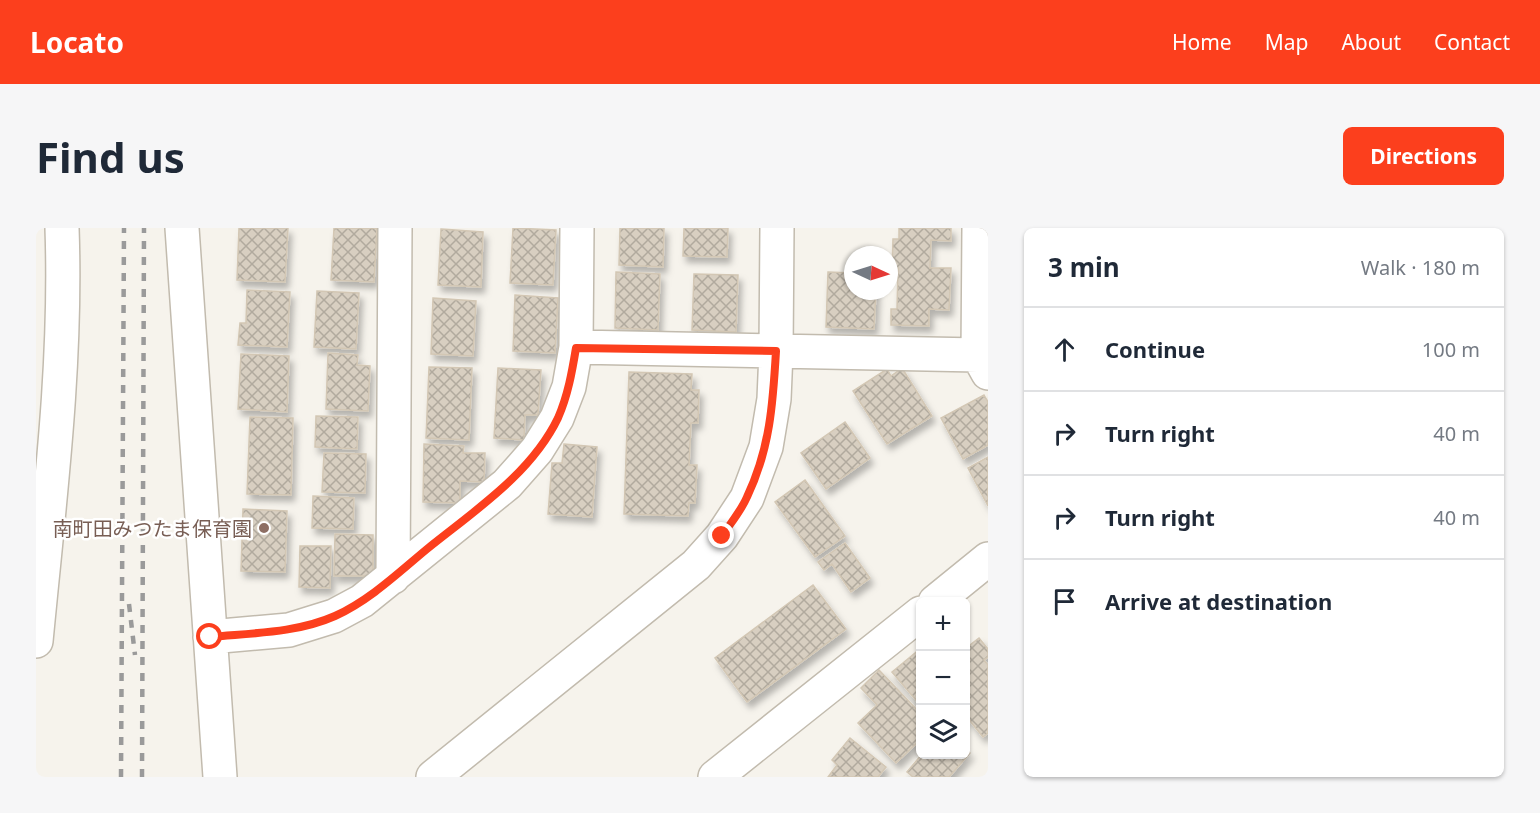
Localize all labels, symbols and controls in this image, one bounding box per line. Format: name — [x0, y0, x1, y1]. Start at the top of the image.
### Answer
text: Locato — [30, 23, 124, 61]
text: Home — [1172, 28, 1232, 56]
text: Map — [1265, 28, 1308, 56]
text: About — [1341, 28, 1401, 56]
text: Contact — [1434, 28, 1510, 56]
button: Directions — [1343, 127, 1504, 185]
text: Find us — [36, 128, 185, 185]
north arrow — [844, 246, 898, 300]
text: 3 min — [1048, 249, 1120, 285]
text: Walk · 180 m — [1361, 254, 1480, 281]
icon: ahead — [1048, 333, 1081, 366]
text: Continue — [1105, 334, 1205, 364]
text: 100 m — [1422, 336, 1480, 363]
icon: right — [1048, 417, 1081, 450]
text: Turn right — [1105, 418, 1215, 448]
text: 40 m — [1433, 420, 1480, 447]
icon: right — [1048, 501, 1081, 534]
text: Turn right — [1105, 502, 1215, 532]
text: 40 m — [1433, 504, 1480, 531]
place label: 南町田みつたま保育園 — [53, 515, 252, 542]
marker: 南町田みつたま保育園 — [257, 521, 271, 535]
route end — [708, 522, 734, 548]
icon: arrive — [1048, 585, 1081, 618]
text: Arrive at destination — [1105, 586, 1332, 616]
map controls — [916, 597, 970, 759]
button: + — [916, 597, 970, 651]
route start — [196, 623, 222, 649]
button: − — [916, 651, 970, 705]
button: layers — [916, 705, 970, 759]

